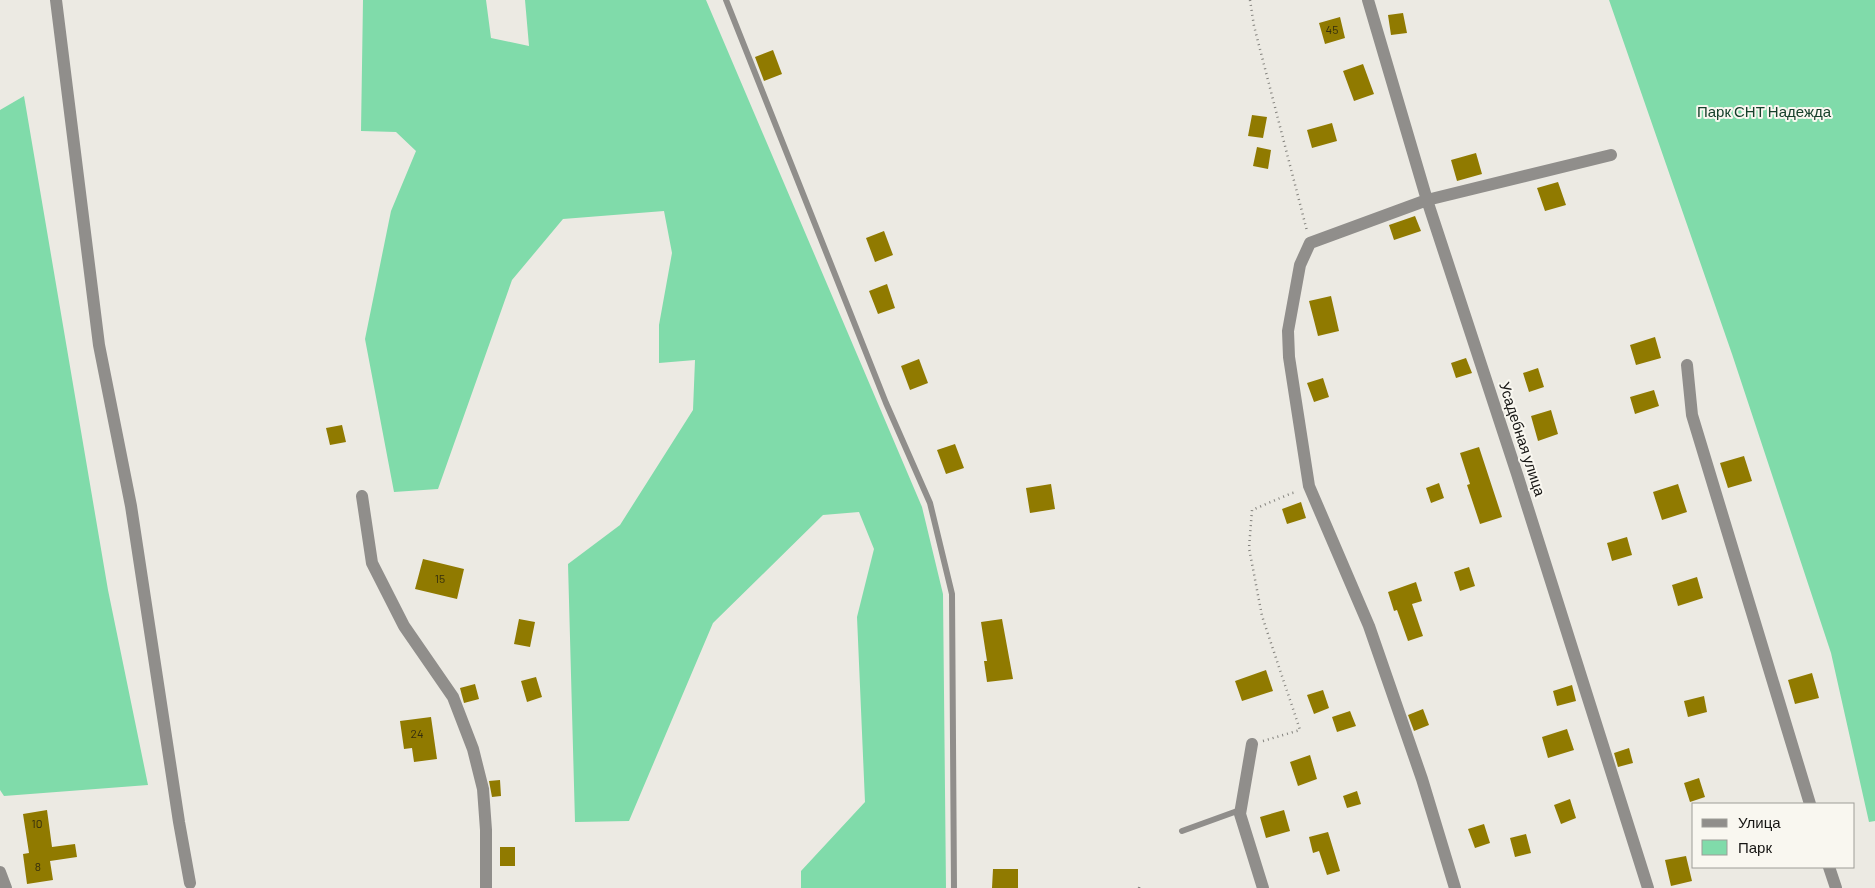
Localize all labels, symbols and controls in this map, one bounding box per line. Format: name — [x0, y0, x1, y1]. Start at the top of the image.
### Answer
house number: 45 — [1326, 22, 1338, 36]
park label: Парк СНТ Надежда — [1697, 102, 1832, 120]
street label: Усадебная улица — [1496, 379, 1550, 499]
house number: 15 — [435, 571, 445, 585]
house number: 24 — [410, 726, 424, 740]
legend — [1692, 803, 1855, 868]
text: Улица — [1738, 813, 1781, 831]
house number: 10 — [32, 816, 42, 830]
text: Парк — [1738, 838, 1772, 856]
house number: 8 — [35, 859, 41, 873]

